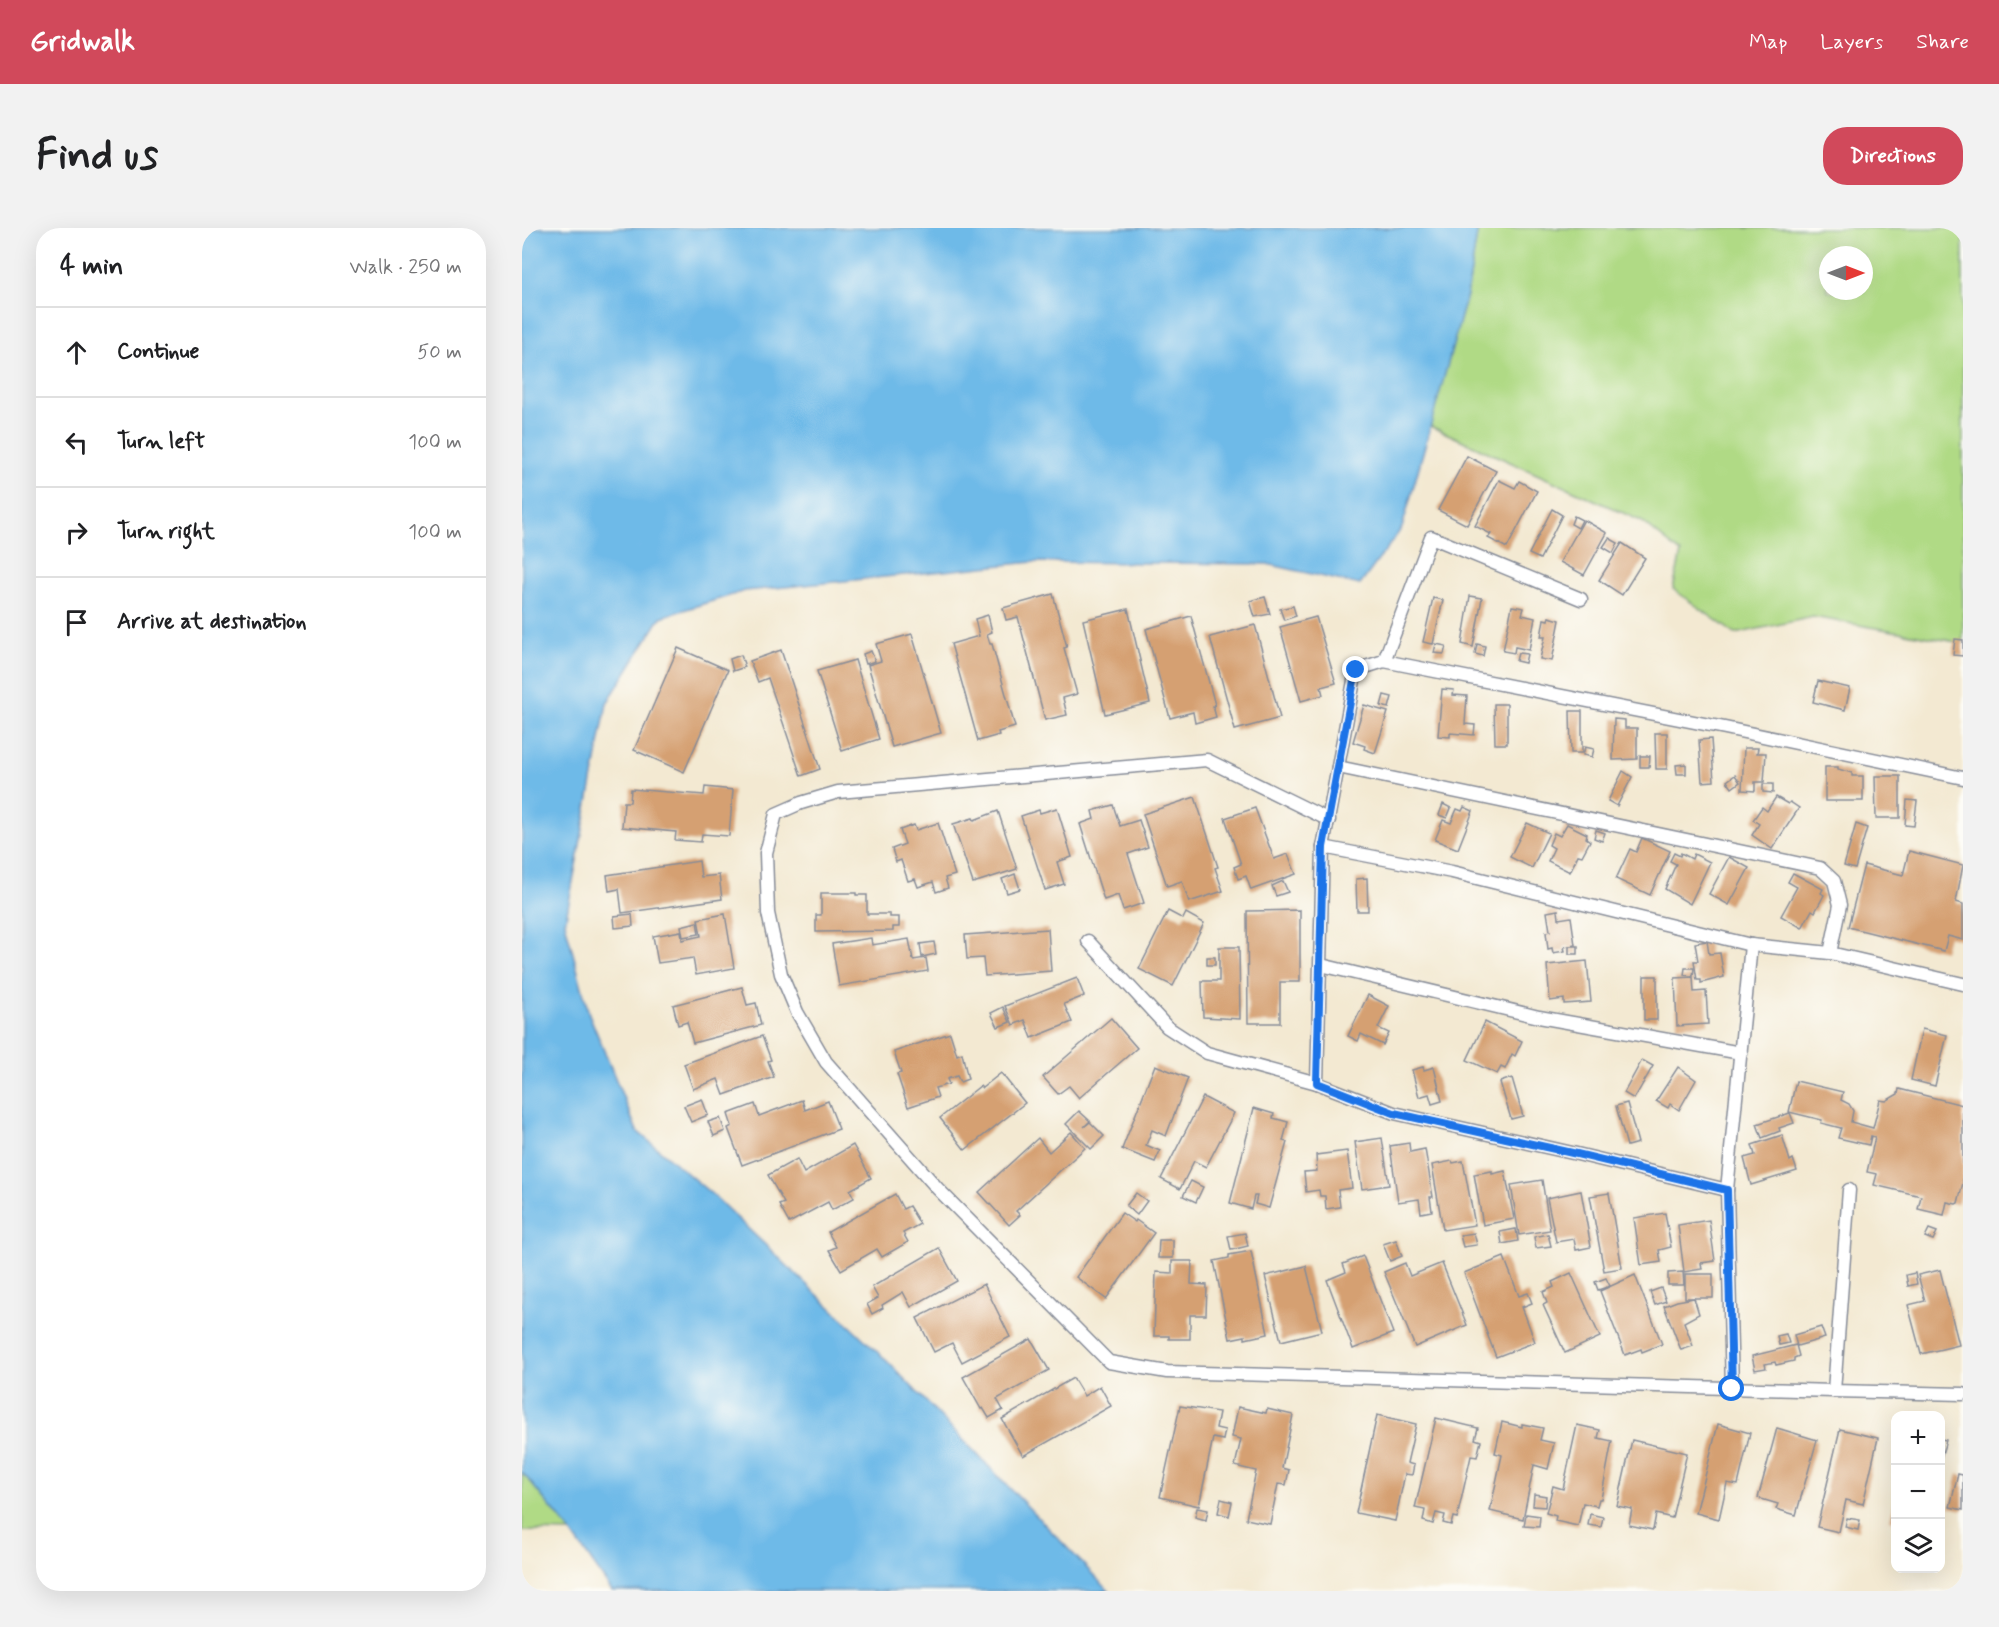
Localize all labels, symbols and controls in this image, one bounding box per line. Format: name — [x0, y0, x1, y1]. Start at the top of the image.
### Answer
text: Gridwalk — [30, 24, 135, 61]
text: Map — [1749, 28, 1787, 56]
text: Layers — [1820, 28, 1883, 56]
text: Share — [1916, 28, 1969, 56]
button: Directions — [1823, 127, 1963, 185]
text: Find us — [36, 129, 158, 184]
north arrow — [1819, 246, 1873, 300]
text: 4 min — [60, 250, 123, 284]
text: Walk · 250 m — [350, 254, 462, 281]
icon: ahead — [60, 336, 93, 369]
text: Continue — [117, 338, 199, 366]
text: 50 m — [417, 339, 462, 366]
icon: left — [60, 426, 93, 459]
text: Turn left — [117, 428, 205, 456]
text: 100 m — [408, 429, 462, 456]
icon: right — [60, 516, 93, 549]
text: Turn right — [117, 518, 215, 546]
text: 100 m — [408, 519, 462, 546]
icon: arrive — [60, 606, 93, 639]
text: Arrive at destination — [117, 608, 307, 636]
route end — [1342, 656, 1368, 682]
route start — [1718, 1375, 1744, 1401]
map controls — [1891, 1411, 1945, 1573]
button: + — [1891, 1411, 1945, 1465]
button: − — [1891, 1465, 1945, 1519]
button: layers — [1891, 1519, 1945, 1573]

